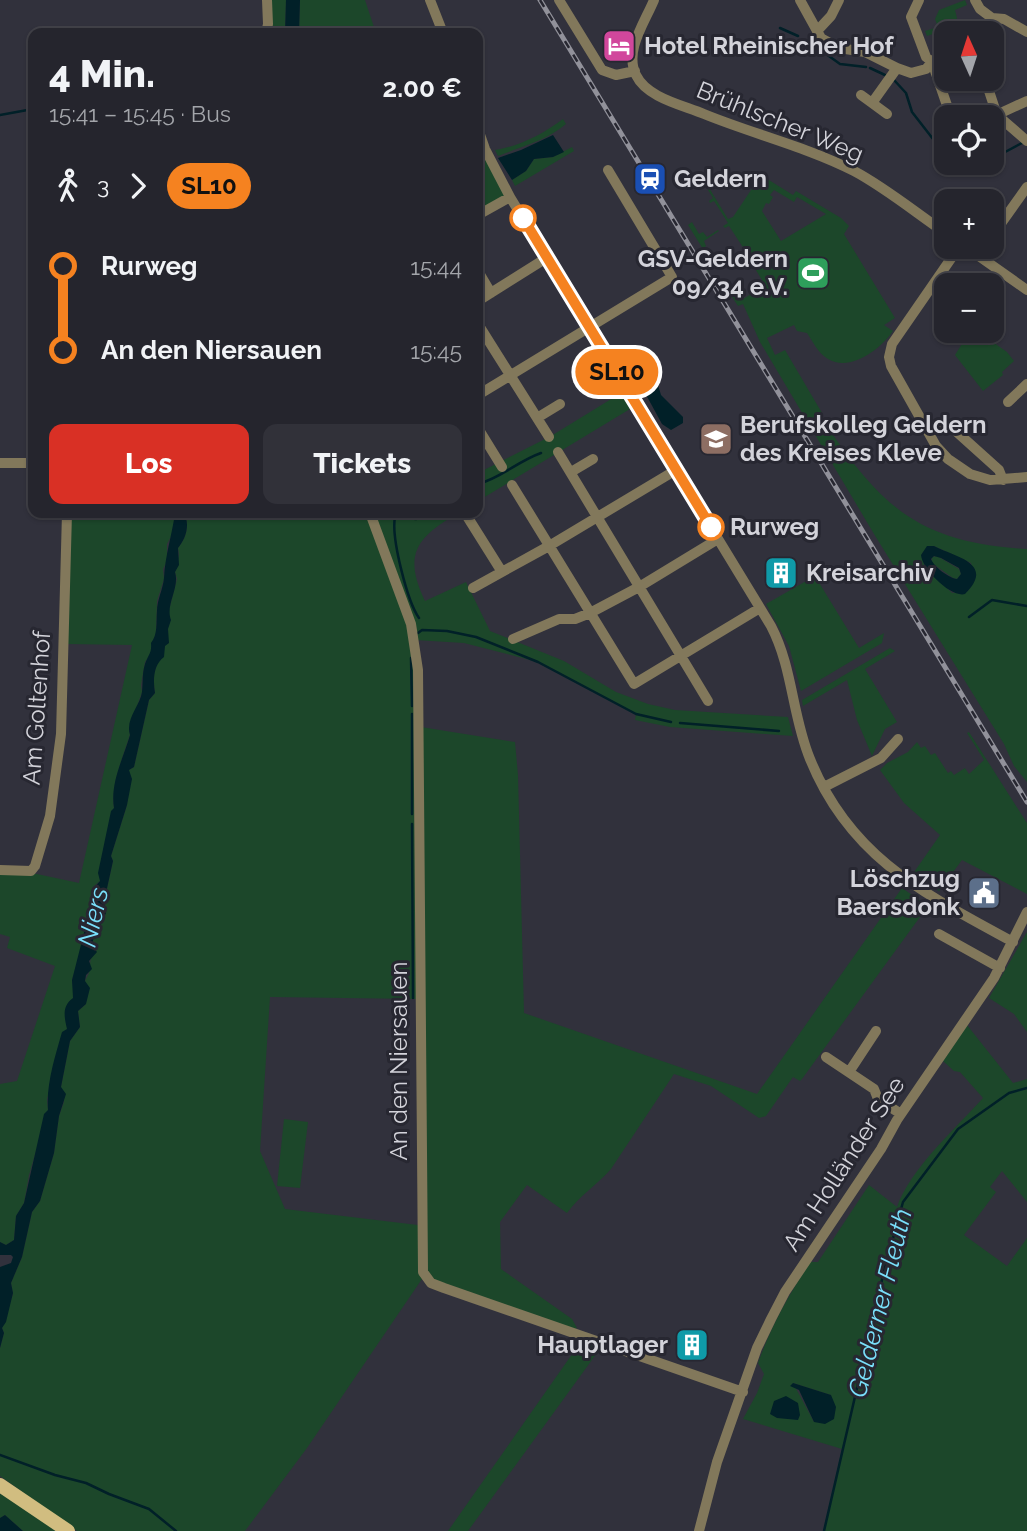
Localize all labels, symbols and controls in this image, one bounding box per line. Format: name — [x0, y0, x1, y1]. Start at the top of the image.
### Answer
north arrow — [934, 21, 1004, 91]
map controls — [934, 21, 1004, 343]
hotel icon: Hotel Rheinischer Hof — [600, 27, 638, 65]
place label: Hotel Rheinischer Hof — [644, 31, 895, 60]
text: 4 Min. — [49, 51, 155, 96]
text: 2.00 € — [383, 73, 462, 103]
street label: Brühlscher Weg — [692, 75, 868, 168]
text: 15:41 – 15:45 · Bus — [49, 100, 231, 127]
button: locate — [934, 105, 1004, 175]
station icon: Geldern — [631, 160, 669, 198]
place label: Geldern — [674, 164, 767, 193]
icon: walk — [49, 167, 87, 205]
icon: forward — [119, 167, 157, 205]
text: SL10 — [181, 171, 237, 200]
text: 3 — [97, 172, 109, 199]
button: + — [934, 189, 1004, 259]
unlabelled marker — [510, 205, 536, 231]
place label: GSV-Geldern 09/34 e.V. — [638, 244, 788, 301]
text: Rurweg — [101, 251, 198, 281]
text: 15:44 — [410, 253, 462, 280]
sports icon: GSV-Geldern 09/34 e.V. — [794, 254, 832, 292]
button: − — [934, 273, 1004, 343]
text: An den Niersauen — [101, 335, 322, 365]
text: 15:45 — [410, 337, 462, 364]
line badge: SL10 — [568, 349, 666, 395]
text: SL10 — [589, 357, 645, 386]
place label: Berufskolleg Geldern des Kreises Kleve — [740, 410, 986, 467]
school or university icon: Berufskolleg Geldern des Kreises Kleve — [697, 420, 735, 458]
button: Los — [49, 424, 249, 504]
button: Tickets — [263, 424, 462, 504]
place label: Rurweg — [730, 512, 819, 541]
marker: Rurweg — [698, 514, 724, 540]
building icon: Kreisarchiv — [762, 554, 800, 592]
place label: Kreisarchiv — [806, 558, 934, 587]
street label: Am Goltenhof — [17, 629, 56, 786]
place label: Löschzug Baersdonk — [836, 864, 961, 921]
public building icon: Löschzug Baersdonk — [965, 874, 1003, 912]
water label: Niers — [72, 885, 114, 949]
street label: An den Niersauen — [384, 962, 413, 1160]
street label: Am Holländer See — [776, 1071, 911, 1256]
water label: Gelderner Fleuth — [842, 1206, 918, 1400]
building icon: Hauptlager — [673, 1326, 711, 1364]
place label: Hauptlager — [537, 1330, 668, 1359]

